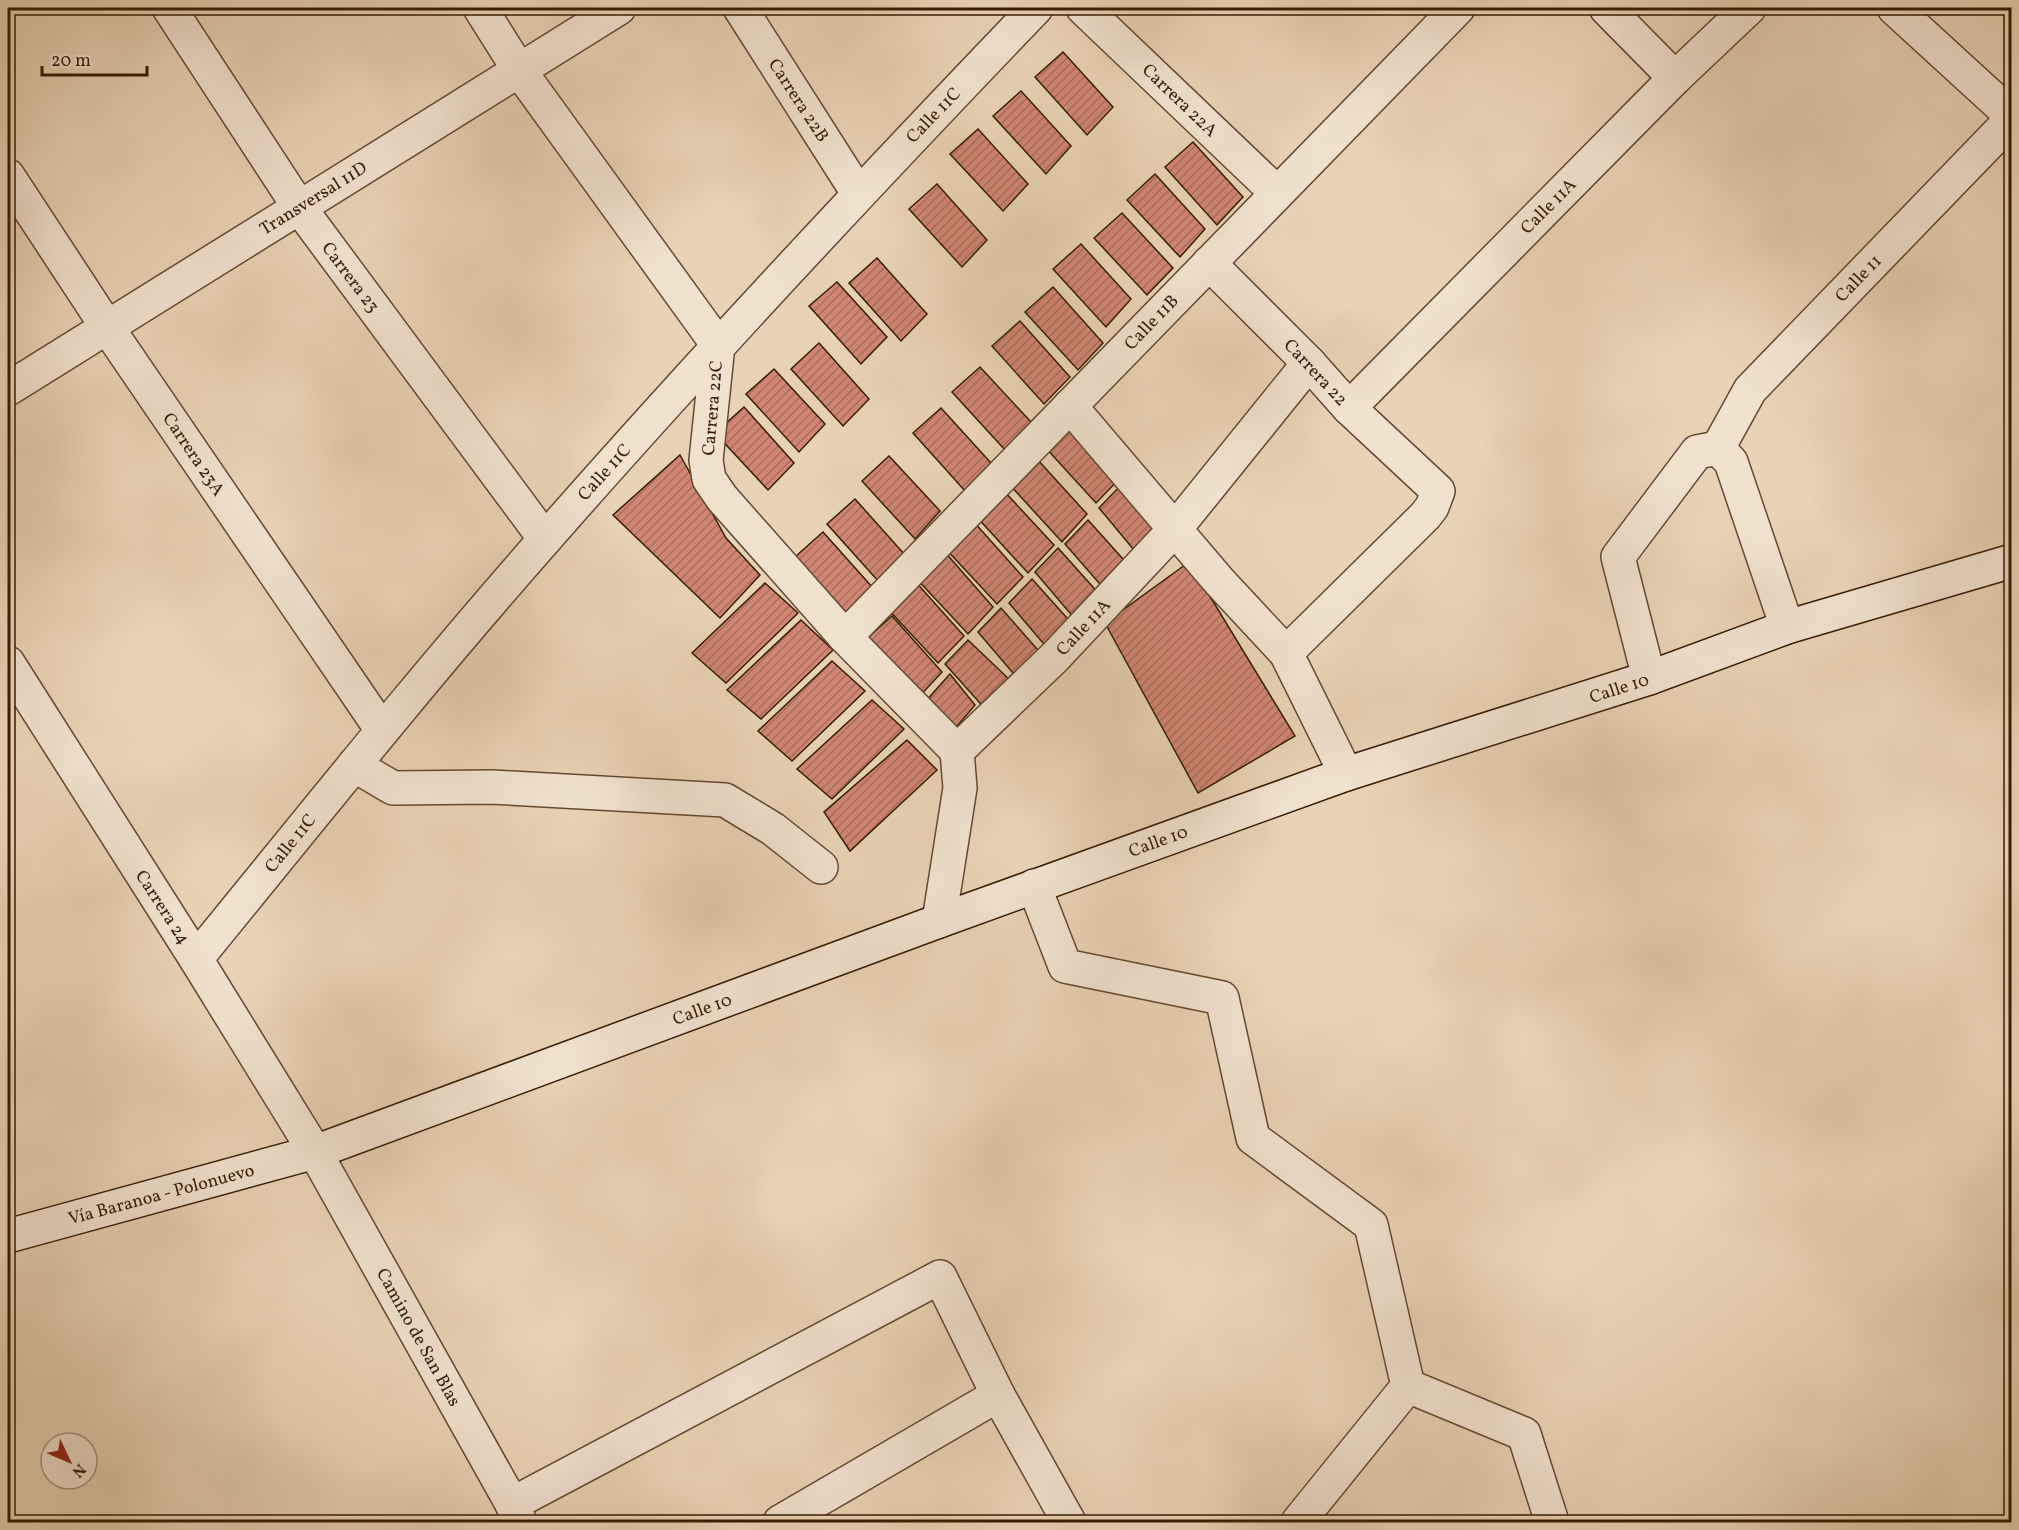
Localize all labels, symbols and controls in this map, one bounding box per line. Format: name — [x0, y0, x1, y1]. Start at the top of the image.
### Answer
scale bar — [42, 39, 147, 77]
text: 20 m — [51, 49, 91, 74]
street label: Carrera 22B — [761, 54, 834, 147]
street label: Carrera 22A — [1136, 59, 1223, 144]
street label: Calle 11C — [901, 82, 967, 150]
street label: Transversal 11D — [255, 156, 372, 242]
street label: Calle 11A — [1515, 173, 1583, 241]
street label: Carrera 23 — [315, 237, 385, 318]
street label: Calle 11 — [1830, 250, 1888, 308]
street label: Calle 11B — [1119, 290, 1185, 356]
street label: Carrera 22 — [1277, 334, 1353, 412]
street label: Carrera 22C — [697, 359, 730, 457]
street label: Carrera 23A — [156, 408, 230, 502]
street label: Calle 11C — [573, 439, 638, 507]
street label: Calle 11A — [1051, 594, 1117, 662]
street label: Calle 10 — [1586, 668, 1653, 711]
street label: Calle 11C — [260, 809, 323, 879]
street label: Calle 10 — [1125, 820, 1192, 865]
street label: Carrera 24 — [128, 866, 195, 950]
street label: Calle 10 — [669, 988, 736, 1033]
street label: Vía Baranoa - Polonuevo — [65, 1159, 257, 1232]
street label: Camino de San Blas — [369, 1264, 466, 1411]
north arrow — [39, 1431, 99, 1491]
text: N — [66, 1458, 90, 1482]

